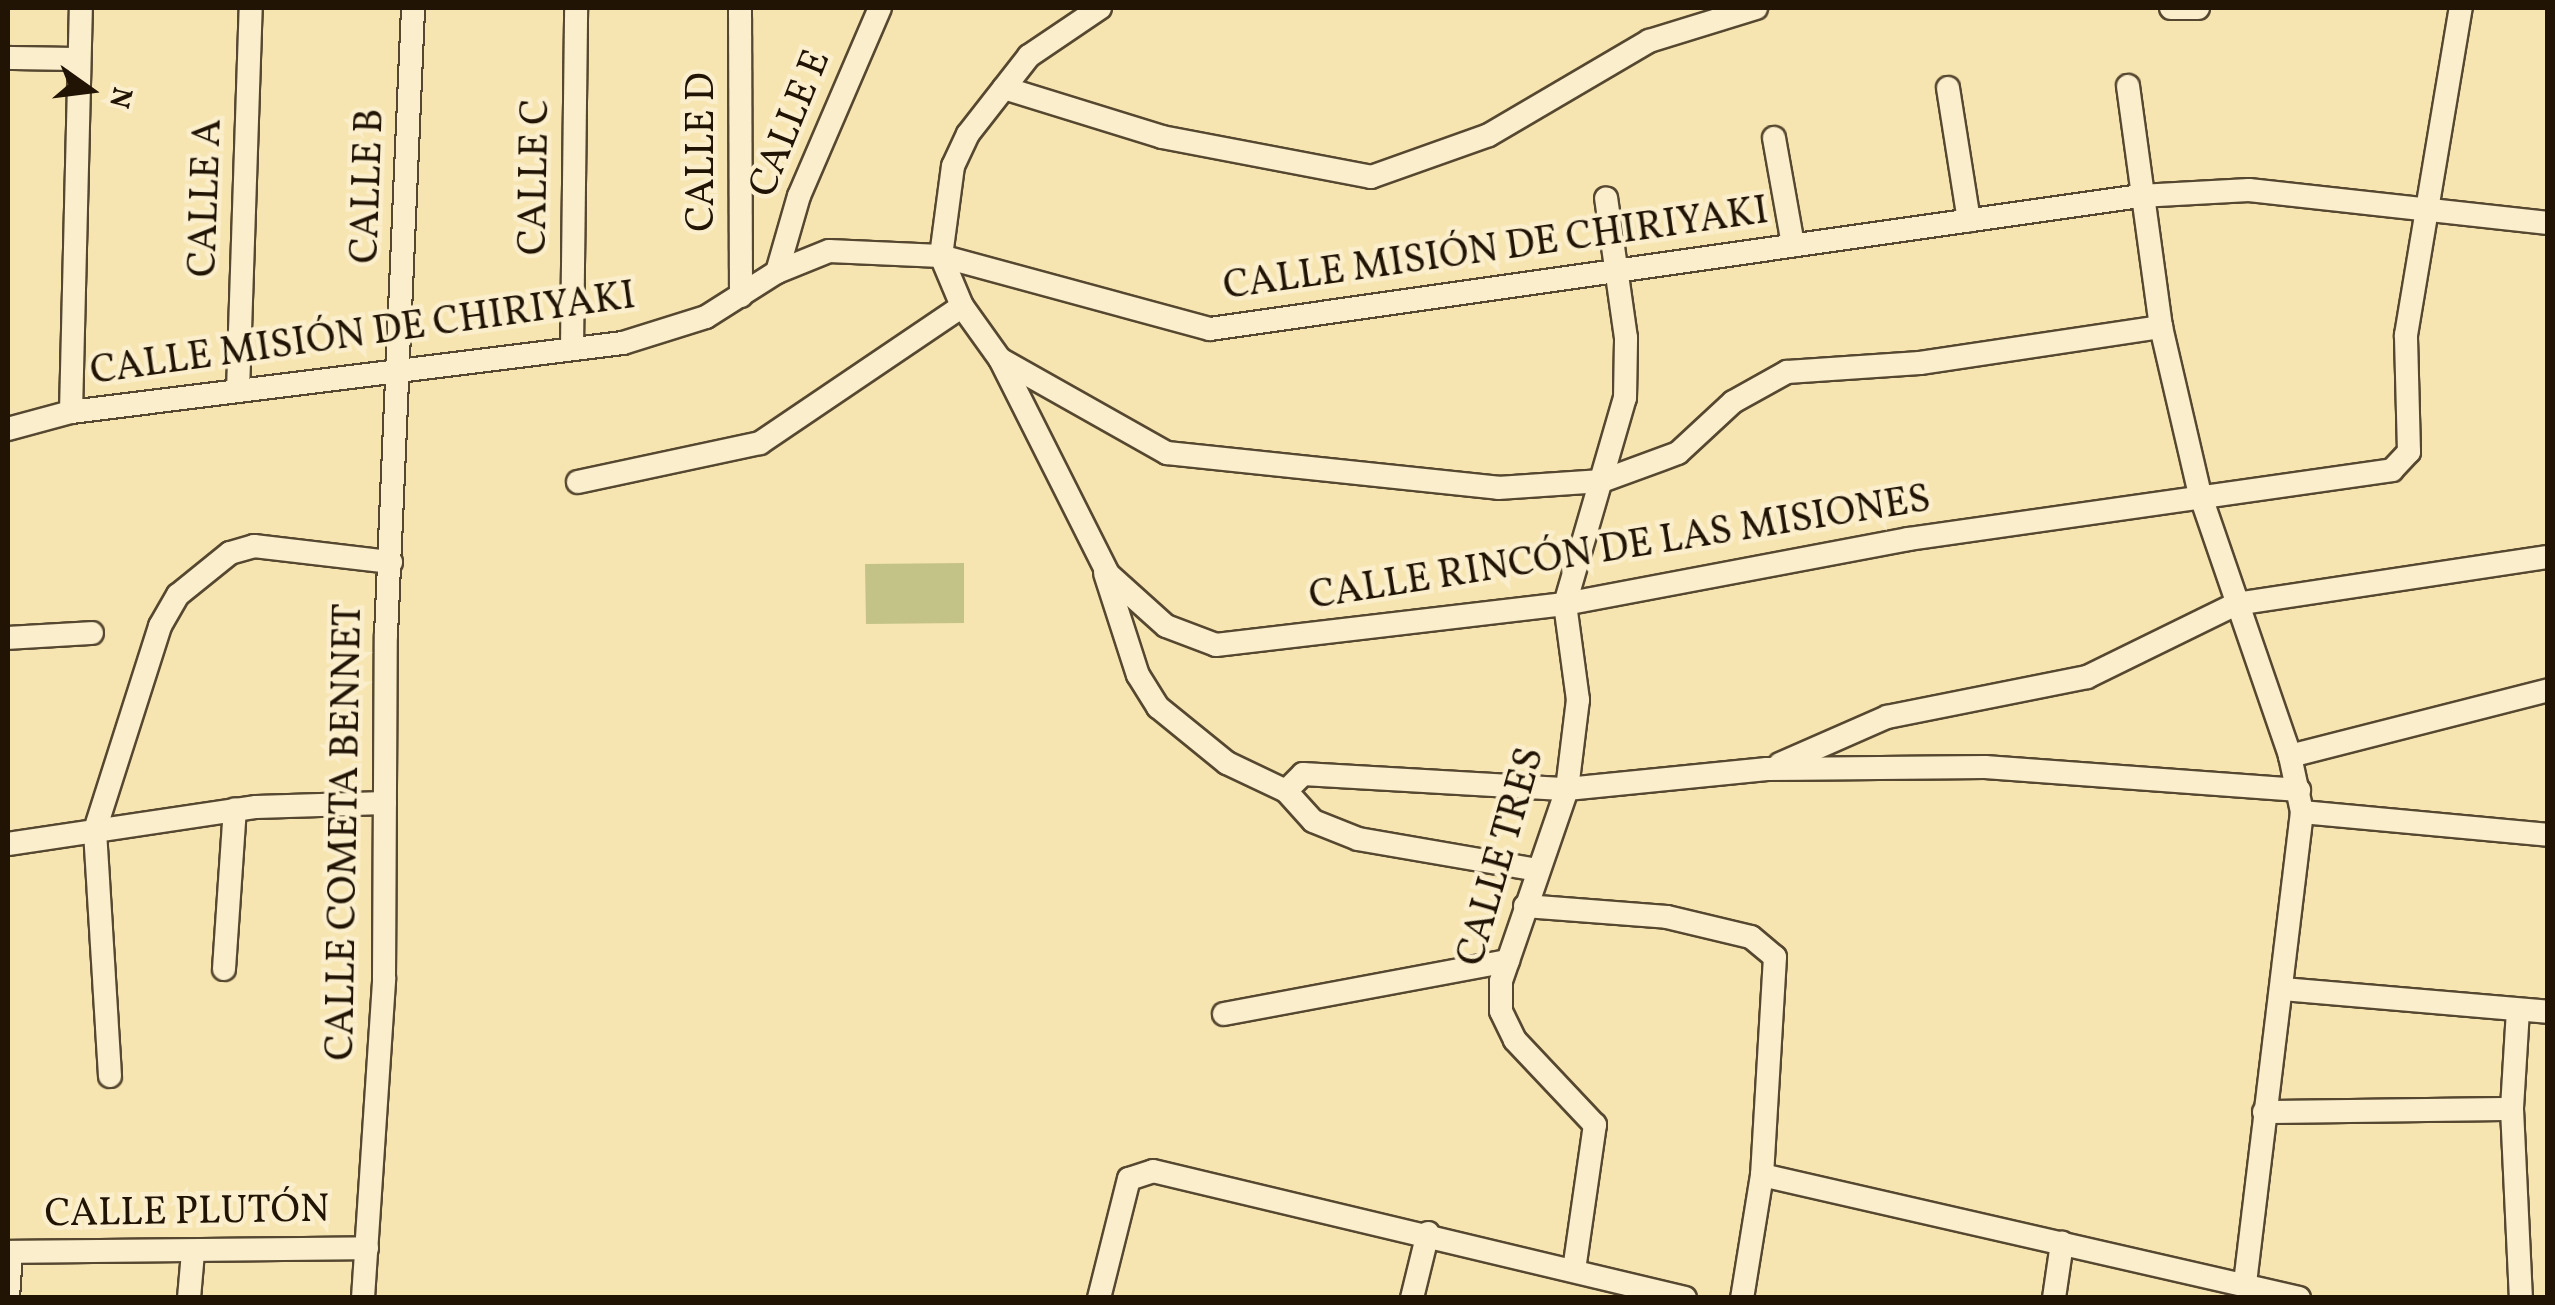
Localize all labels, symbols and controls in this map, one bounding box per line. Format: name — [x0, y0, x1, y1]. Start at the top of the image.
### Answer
north arrow — [40, 40, 140, 140]
street label: CALLE E — [740, 43, 842, 205]
street label: CALLE D — [679, 72, 727, 232]
text: N — [98, 83, 141, 112]
street label: CALLE C — [511, 98, 561, 256]
street label: CALLE B — [342, 108, 396, 264]
street label: CALLE A — [180, 118, 234, 278]
street label: CALLE MISIÓN DE CHIRIYAKI — [1220, 188, 1772, 312]
street label: CALLE MISIÓN DE CHIRIYAKI — [87, 273, 639, 397]
street label: CALLE RINCÓN DE LAS MISIONES — [1306, 476, 1934, 622]
street label: CALLE COMETA BENNET — [318, 603, 374, 1061]
street label: CALLE TRES — [1448, 742, 1556, 972]
street label: CALLE PLUTÓN — [44, 1187, 330, 1239]

